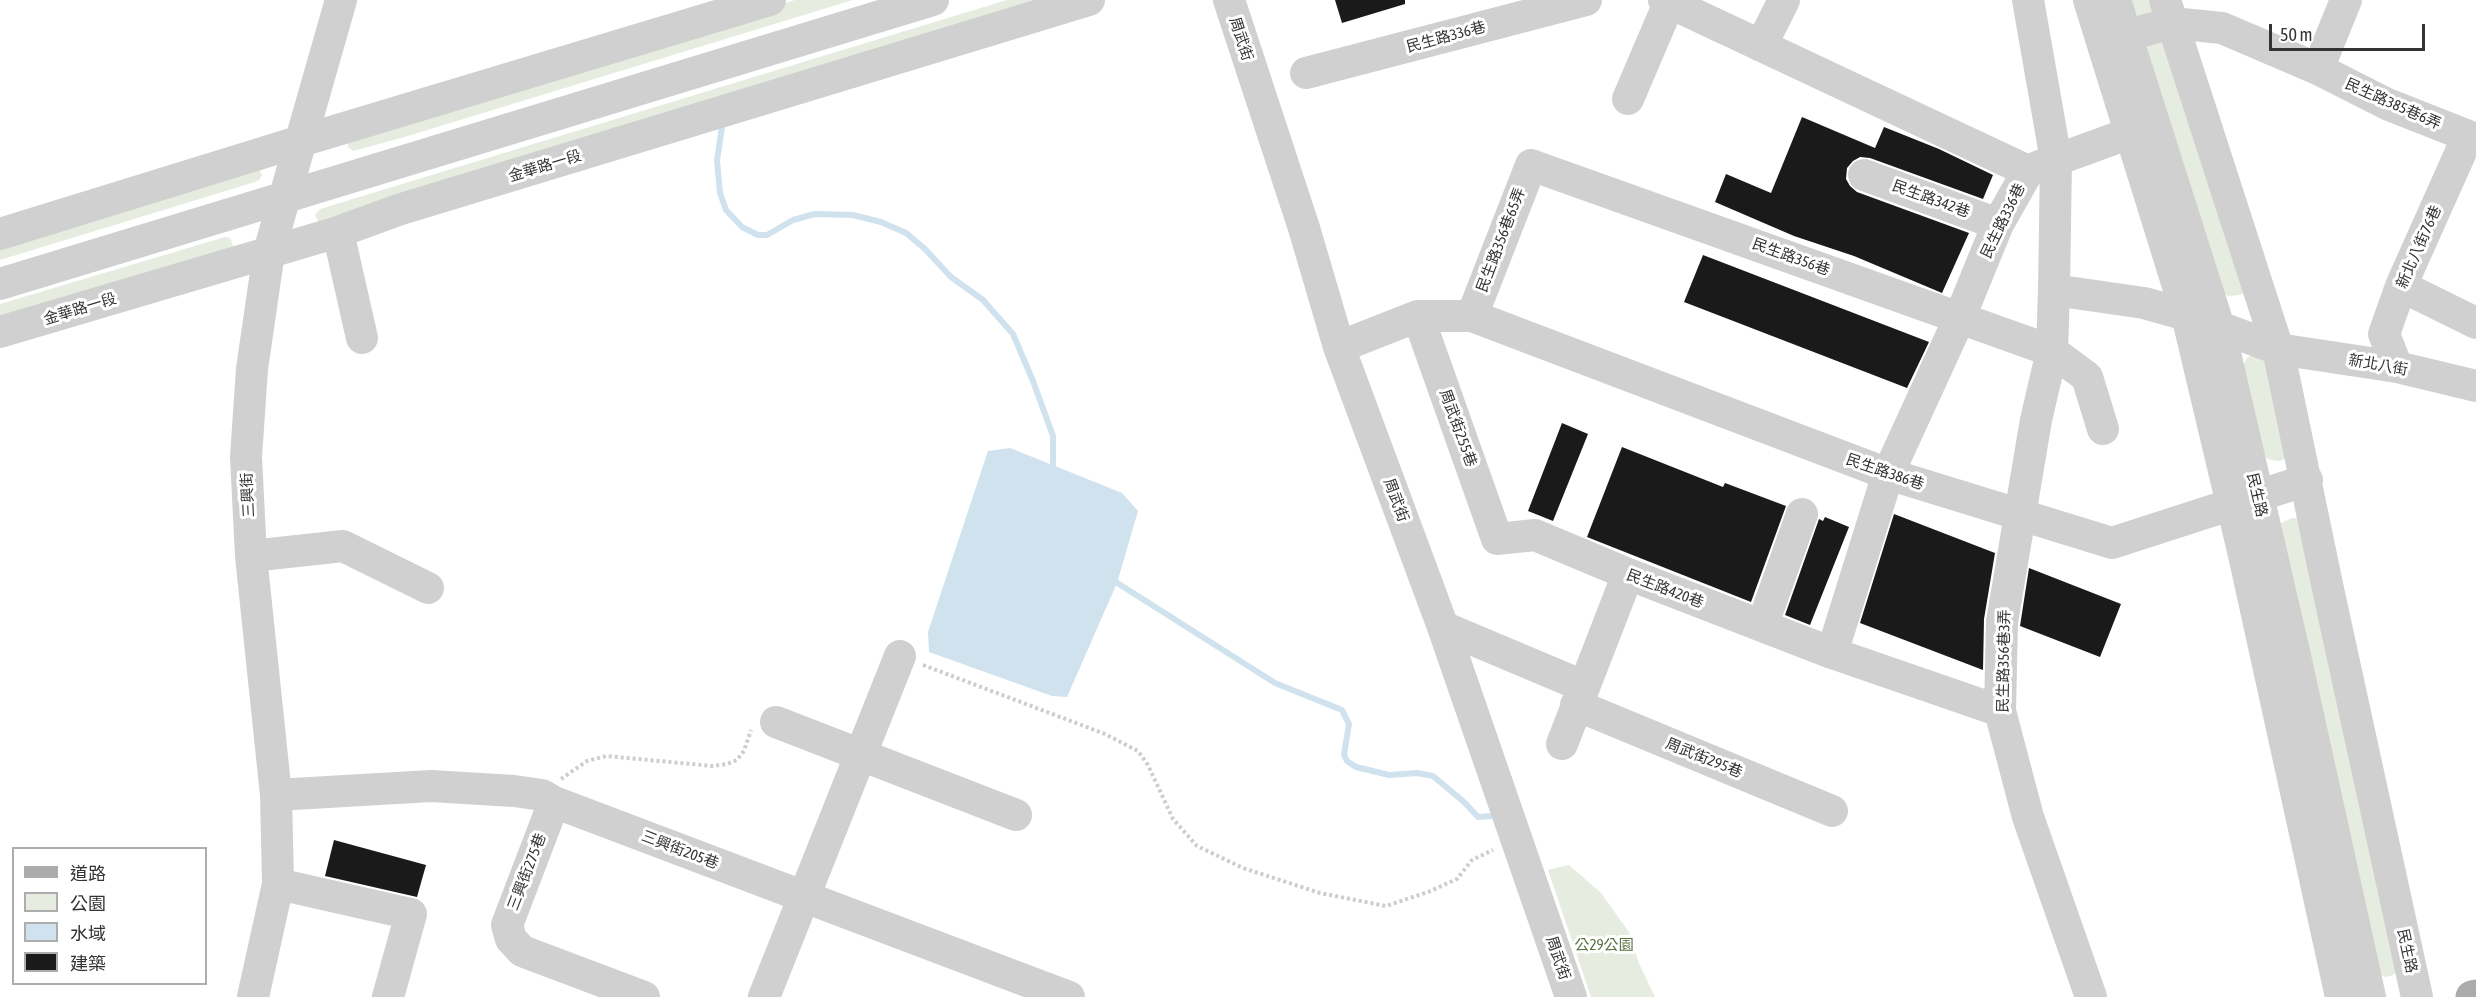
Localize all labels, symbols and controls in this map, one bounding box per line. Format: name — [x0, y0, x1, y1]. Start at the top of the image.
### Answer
scale bar — [2272, 12, 2428, 50]
street label: 周武街 — [1225, 15, 1257, 63]
street label: 民生路336巷 — [1404, 18, 1488, 56]
text: 50 m — [2280, 24, 2312, 45]
street label: 民生路385巷6弄 — [2342, 75, 2444, 133]
street label: 金華路一段 — [507, 146, 583, 186]
street label: 民生路342巷 — [1890, 177, 1972, 221]
street label: 民生路336巷 — [1977, 181, 2029, 261]
street label: 民生路356巷65弄 — [1473, 185, 1529, 295]
street label: 新北八街76巷 — [2393, 203, 2445, 291]
street label: 民生路356巷 — [1750, 235, 1832, 279]
street label: 金華路一段 — [42, 289, 118, 329]
street label: 新北八街 — [2347, 351, 2409, 379]
street label: 周武街255巷 — [1436, 387, 1480, 469]
street label: 民生路386巷 — [1844, 450, 1926, 494]
street label: 民生路 — [2243, 471, 2271, 519]
street label: 三興街 — [238, 472, 258, 518]
street label: 周武街 — [1380, 476, 1412, 524]
street label: 民生路420巷 — [1624, 566, 1706, 612]
street label: 民生路356巷3弄 — [1994, 609, 2014, 713]
street label: 周武街295巷 — [1663, 734, 1745, 782]
street label: 三興街205巷 — [639, 827, 721, 873]
street label: 三興街275巷 — [504, 831, 550, 913]
legend — [12, 847, 207, 985]
text: 道路 — [70, 863, 106, 884]
text: 公園 — [70, 893, 106, 914]
text: 水域 — [70, 923, 106, 944]
street label: 民生路 — [2394, 927, 2420, 975]
street label: 周武街 — [1542, 934, 1574, 982]
park label: 公29公園 — [1574, 936, 1634, 954]
text: 建築 — [70, 953, 106, 974]

